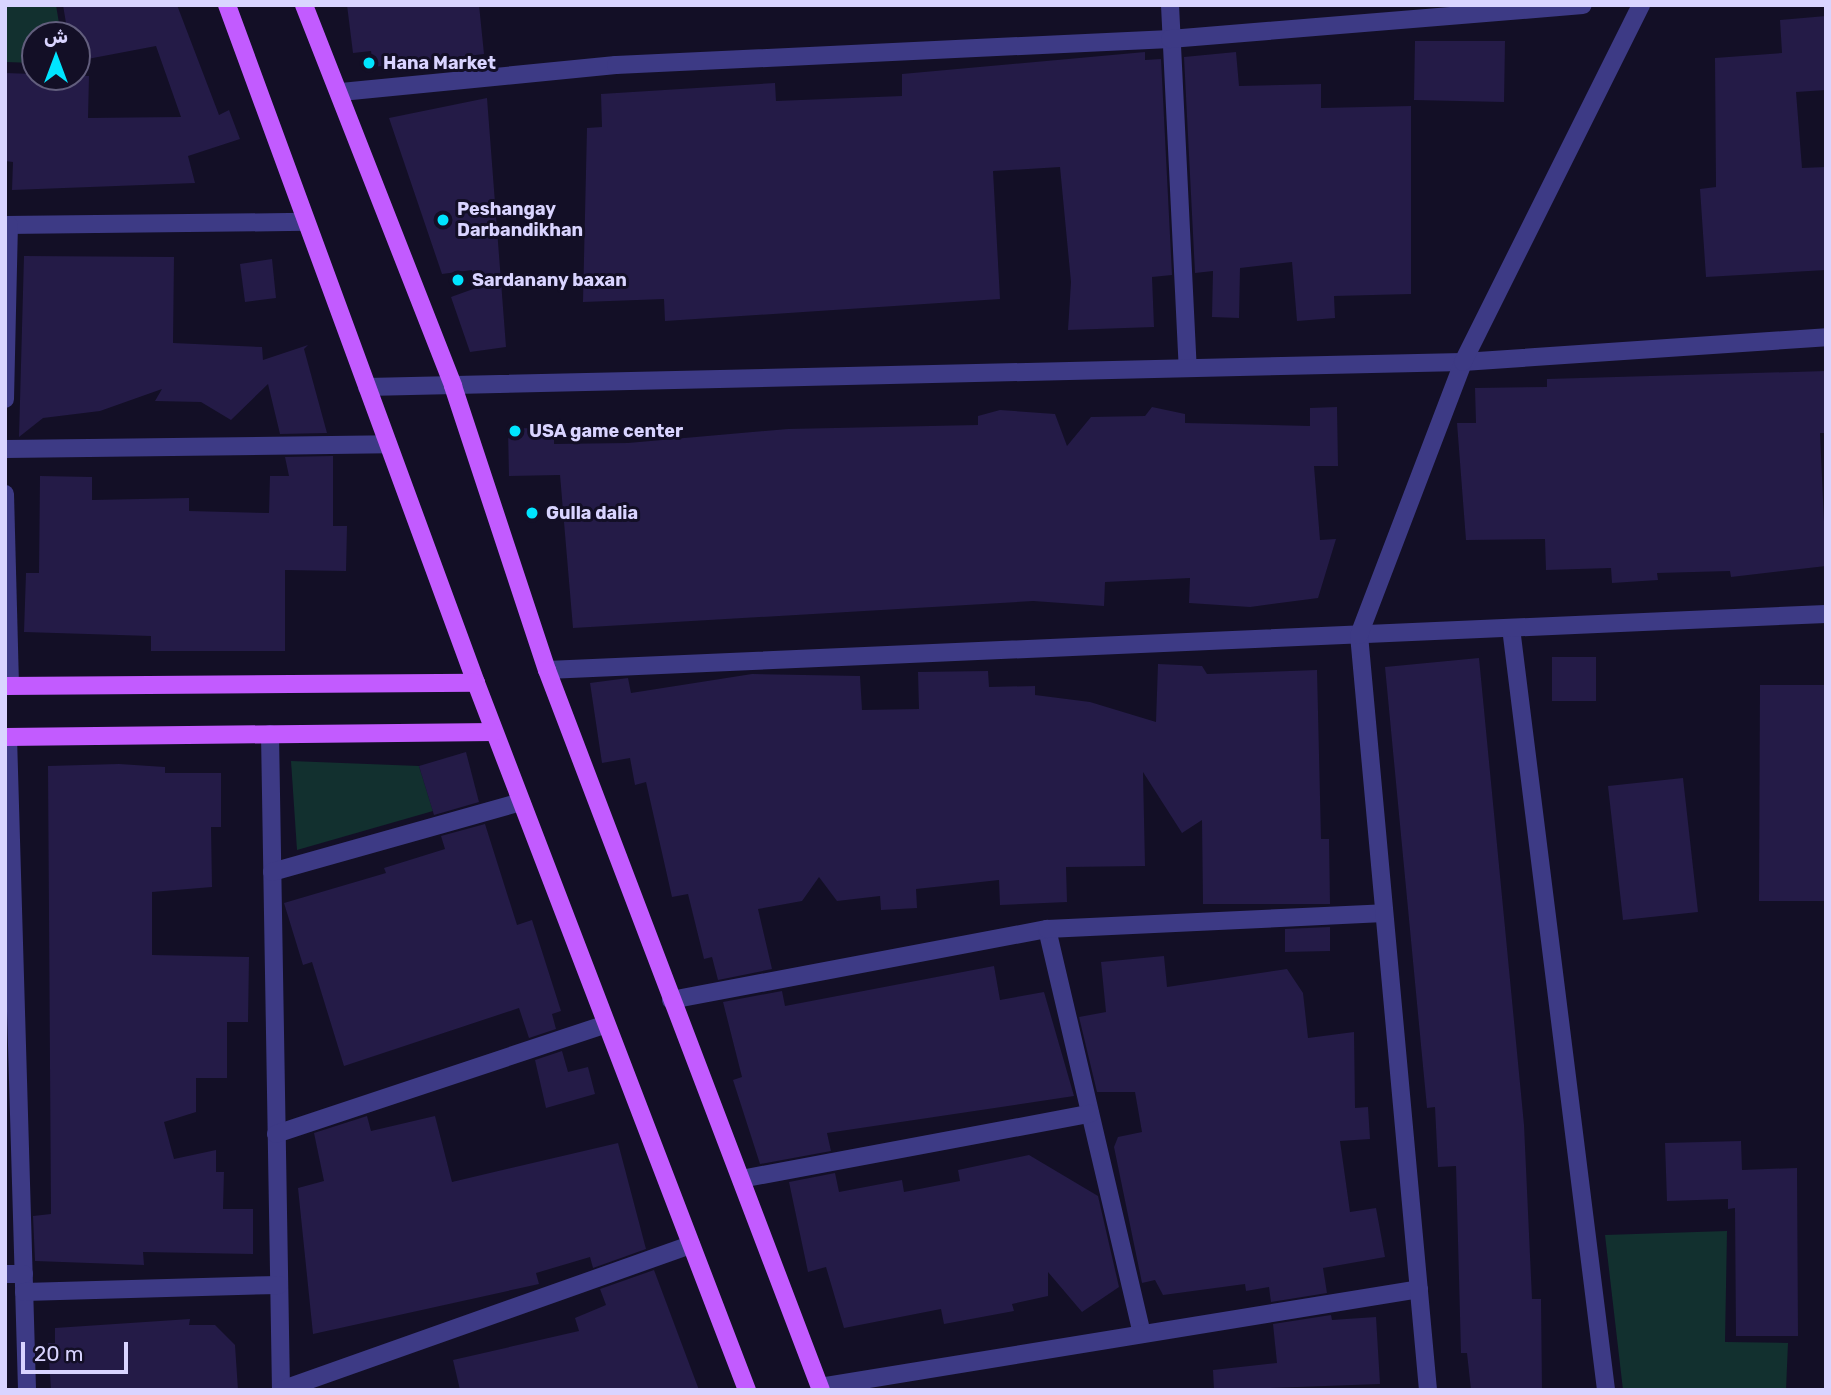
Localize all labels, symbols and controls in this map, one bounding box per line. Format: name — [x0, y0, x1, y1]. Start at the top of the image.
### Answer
north arrow — [21, 21, 91, 91]
text: ش — [44, 25, 68, 48]
place label: Hana Market — [383, 52, 496, 74]
marker: Hana Market — [361, 55, 377, 71]
place label: Peshangay Darbandikhan — [457, 199, 583, 242]
marker: Peshangay Darbandikhan — [435, 212, 451, 228]
place label: Sardanany baxan — [472, 269, 627, 291]
marker: Sardanany baxan — [450, 272, 466, 288]
place label: USA game center — [529, 420, 684, 442]
marker: USA game center — [507, 423, 523, 439]
place label: Gulla dalia — [546, 502, 638, 524]
marker: Gulla dalia — [524, 505, 540, 521]
scale bar — [24, 1328, 131, 1372]
text: 20 m — [34, 1341, 83, 1366]

